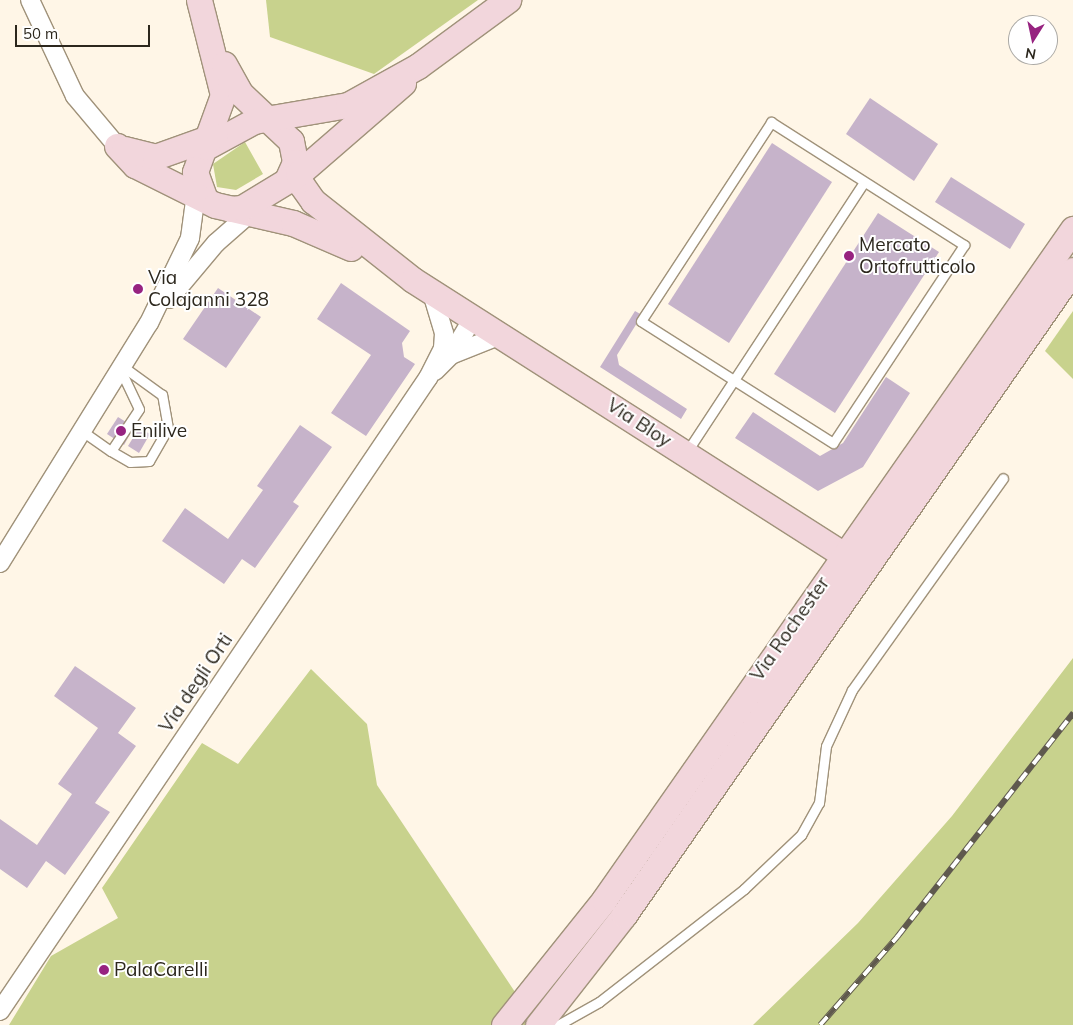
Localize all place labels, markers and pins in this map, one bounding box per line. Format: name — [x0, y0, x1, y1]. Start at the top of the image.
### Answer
place label: Mercato Ortofrutticolo — [859, 234, 976, 278]
marker: Mercato Ortofrutticolo — [843, 250, 855, 262]
place label: Via Colajanni 328 — [148, 267, 269, 311]
marker: Via Colajanni 328 — [132, 283, 144, 295]
place label: Enilive — [131, 420, 187, 442]
marker: Enilive — [115, 425, 127, 437]
place label: PalaCarelli — [114, 959, 208, 981]
marker: PalaCarelli — [98, 964, 110, 976]

